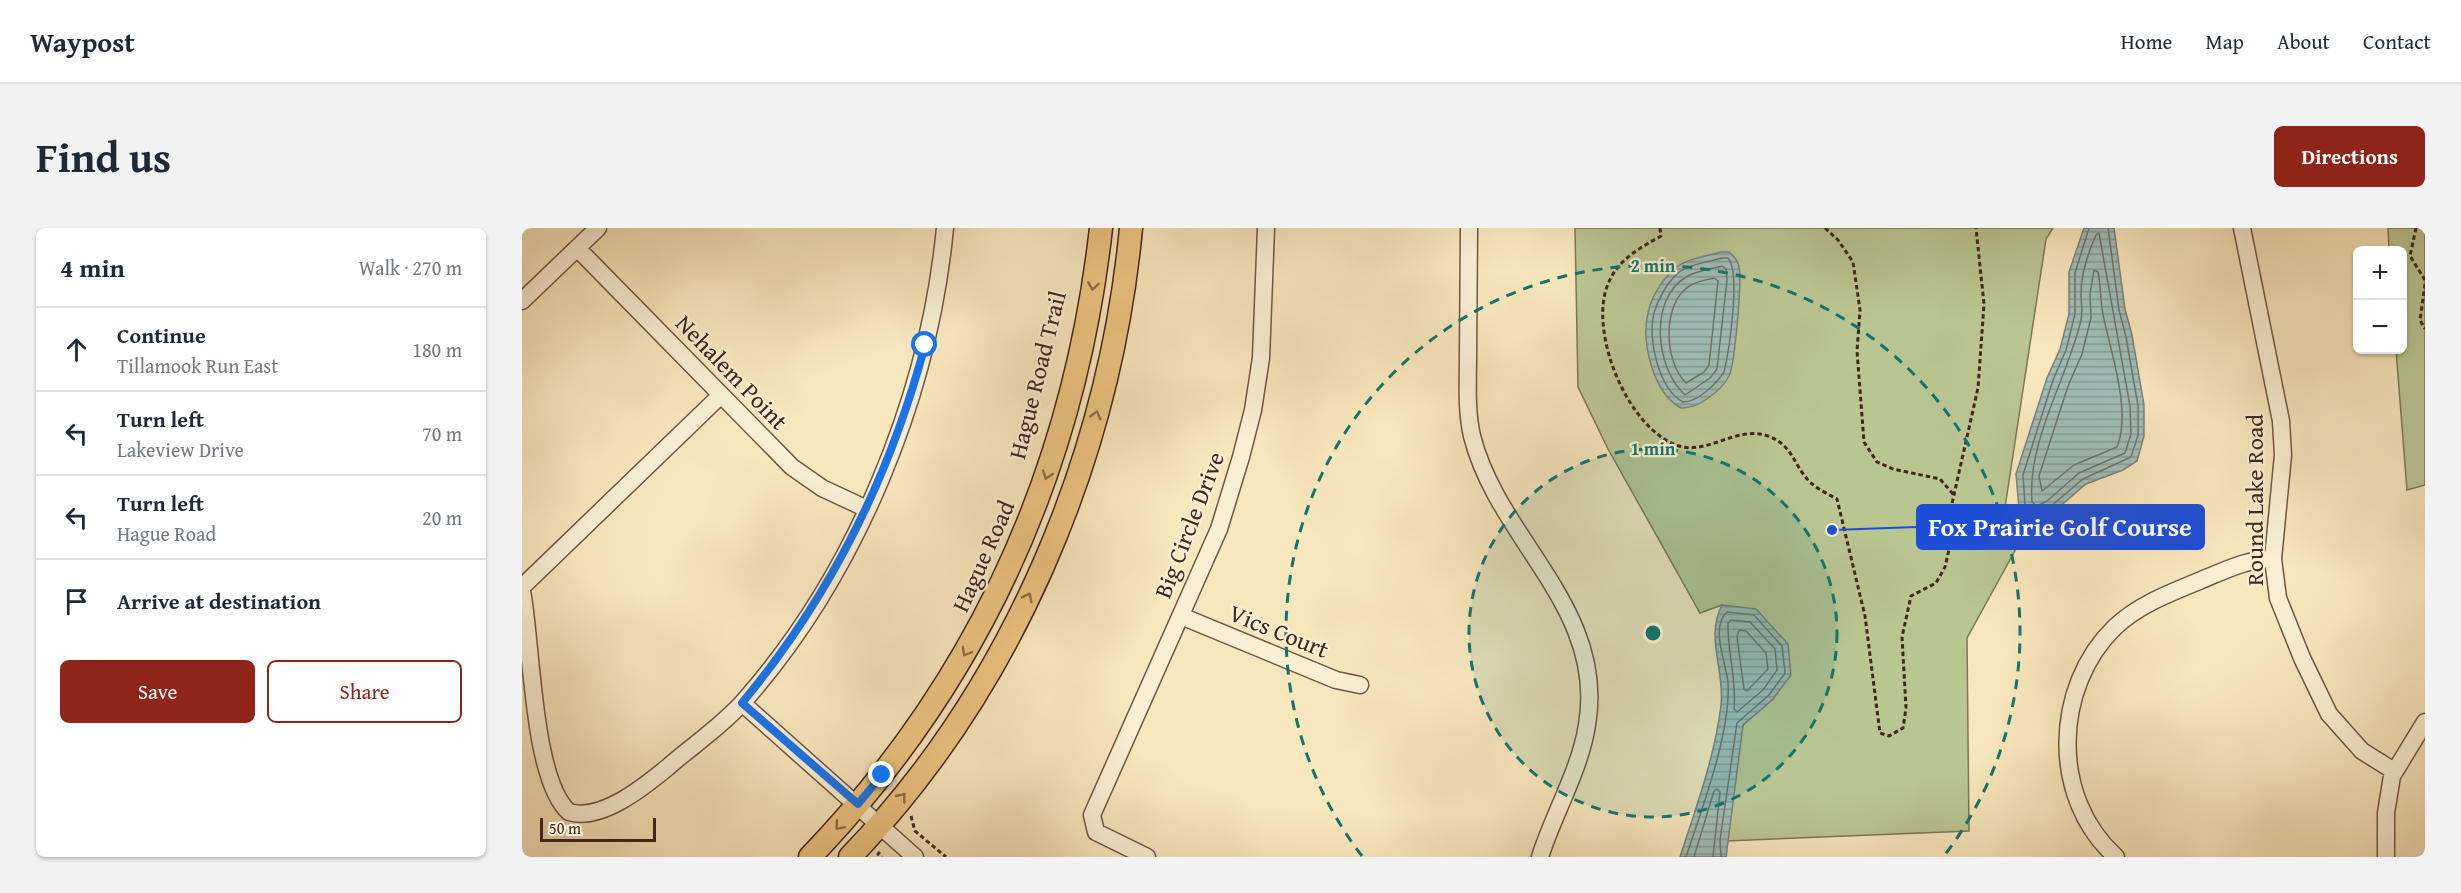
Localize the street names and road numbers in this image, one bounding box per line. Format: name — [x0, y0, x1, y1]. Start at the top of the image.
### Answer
street label: Hague Road Trail — [999, 287, 1075, 463]
street label: Nehalem Point — [668, 306, 797, 438]
street label: Round Lake Road — [2237, 414, 2272, 586]
street label: Big Circle Drive — [1145, 447, 1233, 603]
street label: Hague Road — [943, 494, 1023, 617]
street label: Vics Court — [1224, 595, 1335, 667]

